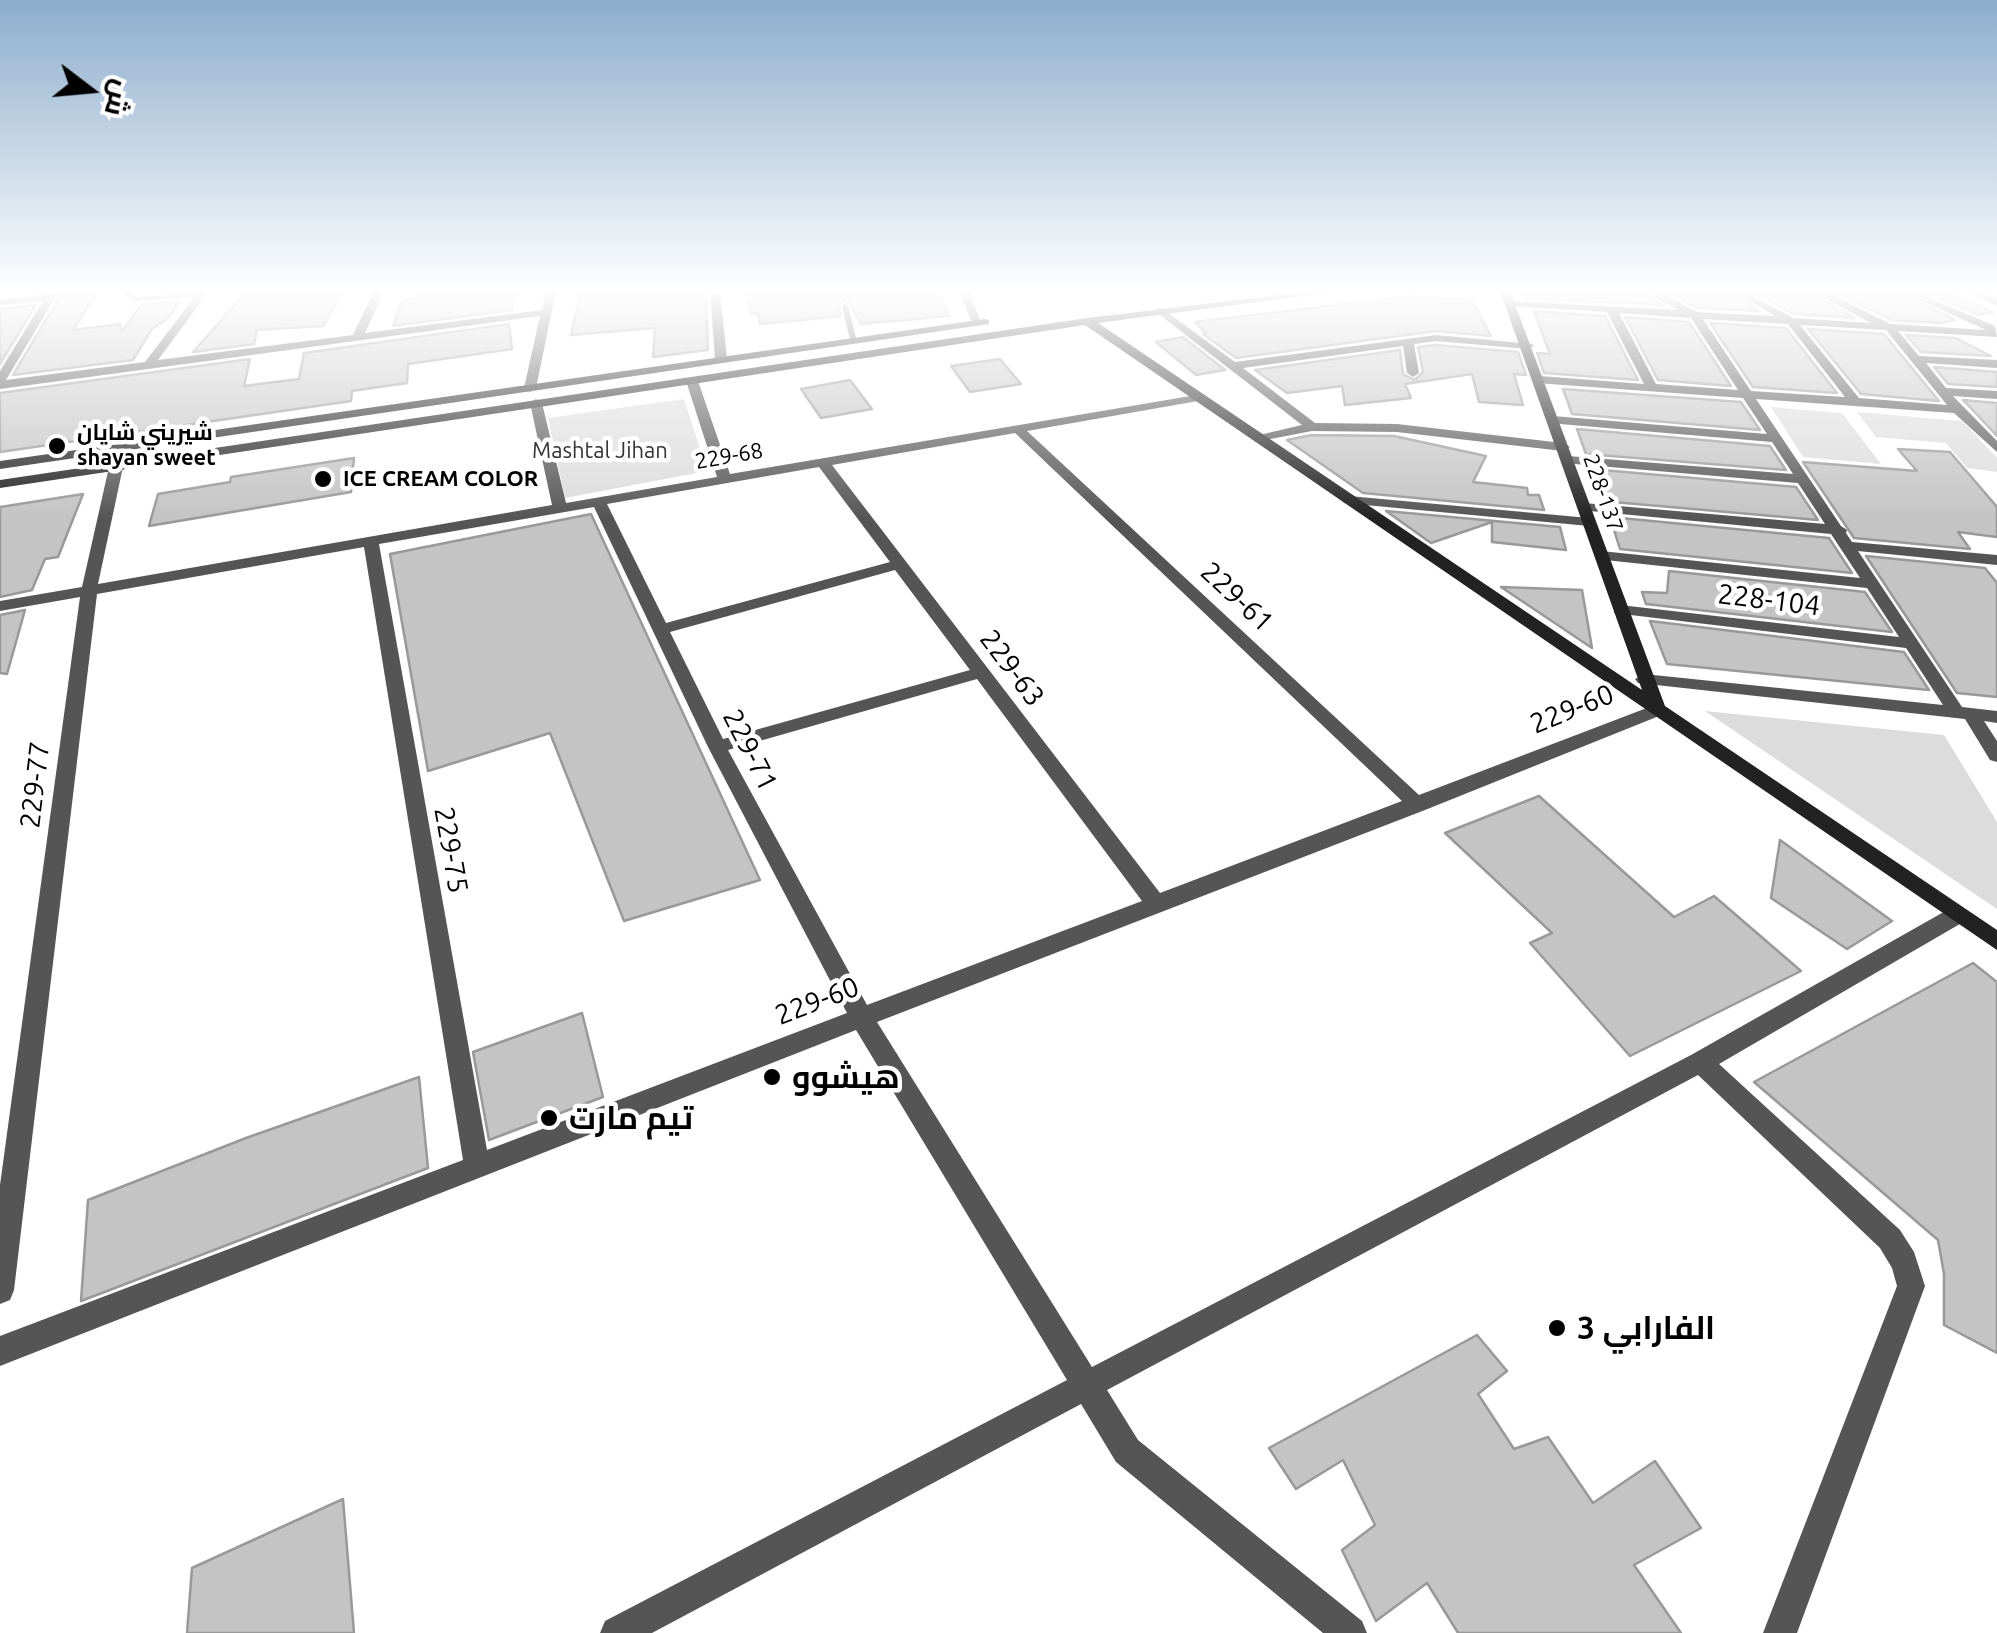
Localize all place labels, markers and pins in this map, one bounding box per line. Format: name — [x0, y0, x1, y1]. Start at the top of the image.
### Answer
place label: شيريني شايان shayan sweet — [77, 420, 216, 472]
marker: شيريني شايان shayan sweet — [46, 435, 68, 457]
place label: ICE CREAM COLOR — [343, 466, 538, 492]
marker: ICE CREAM COLOR — [312, 468, 334, 490]
place label: هيشوو — [792, 1058, 900, 1096]
marker: هيشوو — [761, 1066, 783, 1088]
place label: تیم مارت — [569, 1099, 693, 1137]
marker: تیم مارت — [538, 1107, 560, 1129]
place label: الفارابي 3 — [1577, 1309, 1715, 1347]
marker: الفارابي 3 — [1546, 1317, 1568, 1339]

